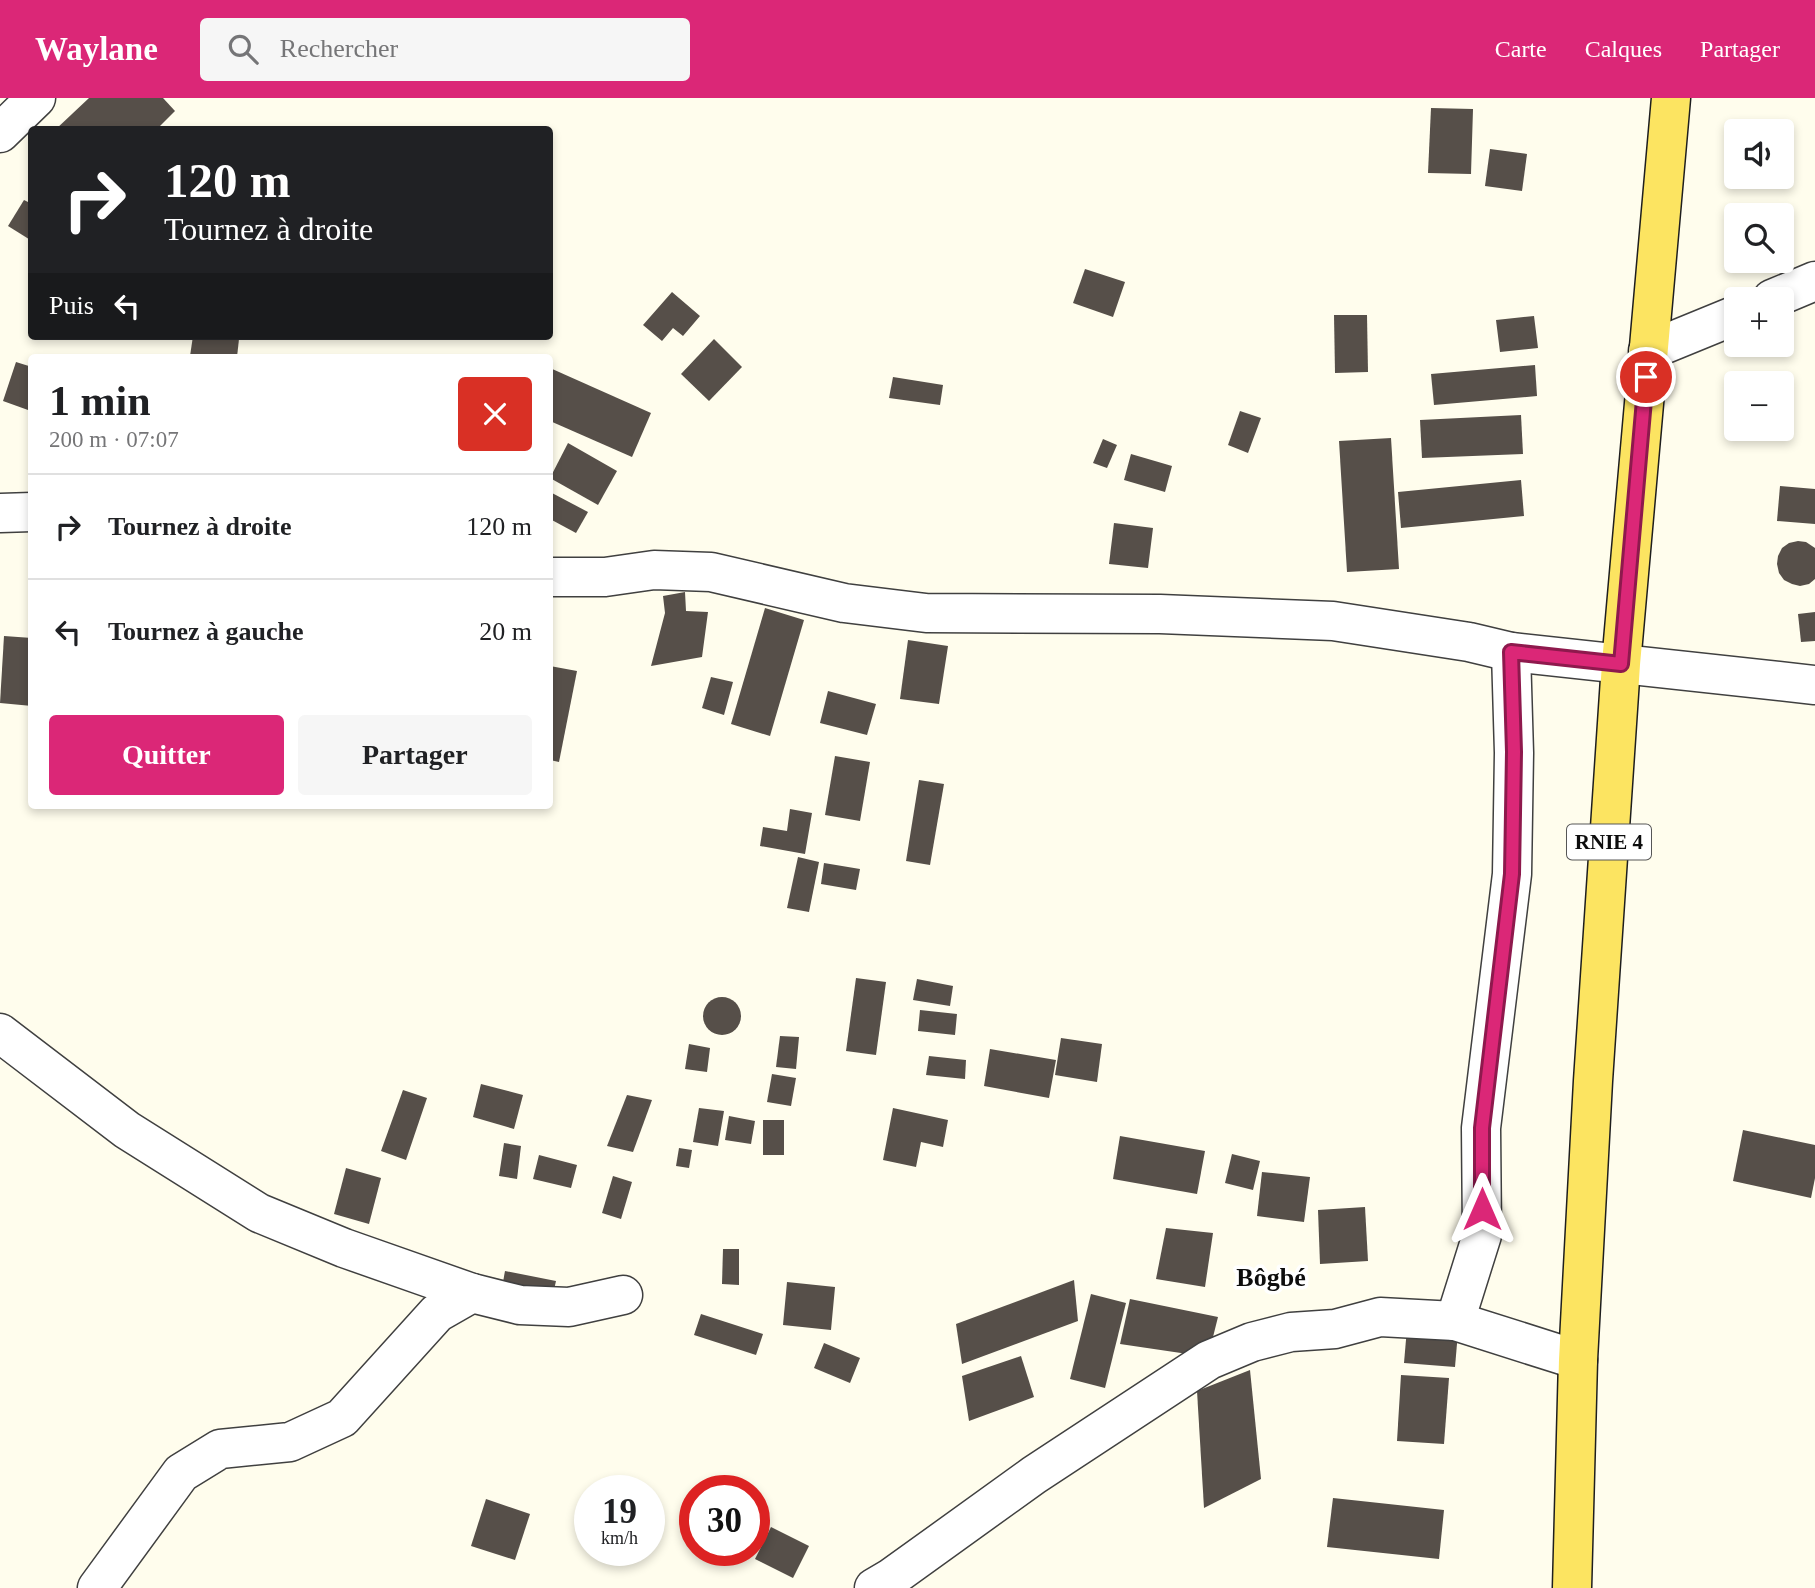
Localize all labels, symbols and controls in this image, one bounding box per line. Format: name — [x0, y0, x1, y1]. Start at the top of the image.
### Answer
search box — [200, 18, 690, 81]
icon: search — [224, 30, 262, 68]
text: Waylane — [35, 31, 158, 67]
text: Rechercher — [280, 34, 398, 63]
text: Carte — [1495, 36, 1547, 62]
text: Calques — [1585, 36, 1662, 62]
text: Partager — [1700, 36, 1780, 62]
map controls — [1724, 119, 1794, 441]
button: sound — [1724, 119, 1794, 189]
text: 120 m — [164, 153, 291, 208]
icon: right — [49, 154, 140, 245]
button: search — [1724, 203, 1794, 273]
text: Tournez à droite — [164, 211, 373, 247]
icon: left — [108, 287, 146, 325]
button: + — [1724, 287, 1794, 357]
text: Puis — [49, 291, 94, 320]
pin — [1616, 347, 1676, 407]
icon: arrive — [1627, 358, 1665, 396]
button: − — [1724, 371, 1794, 441]
button: close — [458, 377, 532, 451]
text: 1 min — [49, 378, 151, 424]
text: 200 m · 07:07 — [49, 427, 179, 452]
icon: right — [49, 508, 87, 546]
text: Tournez à droite — [108, 512, 291, 541]
text: 120 m — [466, 512, 532, 541]
icon: left — [49, 613, 87, 651]
text: Tournez à gauche — [108, 617, 304, 646]
text: 20 m — [479, 617, 532, 646]
button: Quitter — [49, 715, 284, 795]
button: Partager — [298, 715, 532, 795]
road number: RNIE 4 — [1567, 824, 1651, 860]
position arrow — [1445, 1172, 1519, 1246]
district label: Bôgbé — [1236, 1263, 1306, 1292]
speed limit sign: 30 — [679, 1475, 770, 1566]
text: 19 — [602, 1492, 637, 1531]
text: km/h — [601, 1528, 638, 1548]

